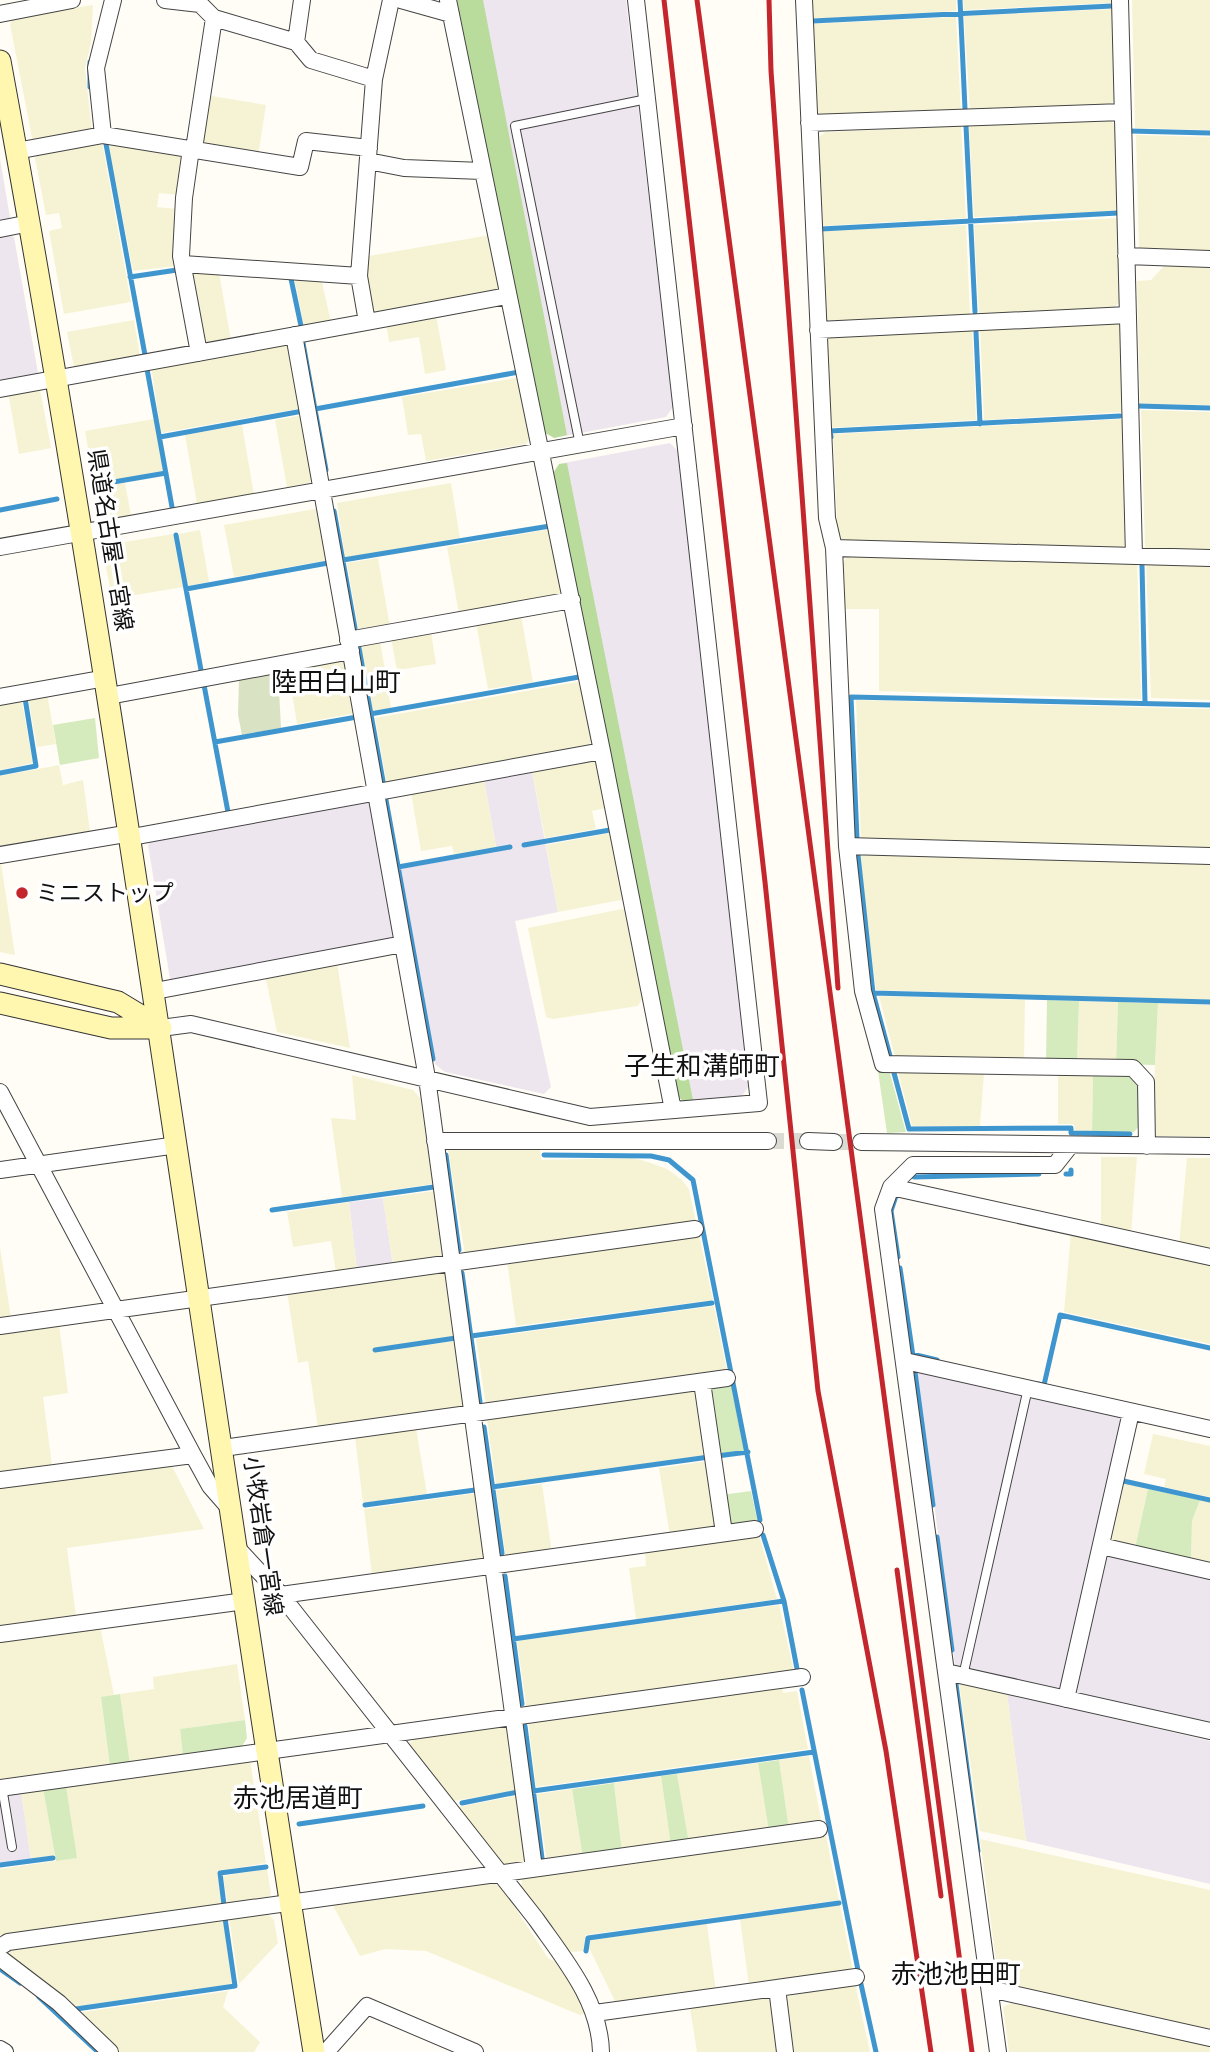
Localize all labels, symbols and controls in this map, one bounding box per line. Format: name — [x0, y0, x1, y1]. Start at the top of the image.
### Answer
street label: 県道名古屋一宮線 — [82, 447, 138, 633]
district label: 陸田白山町 — [271, 667, 401, 697]
place label: ミニストップ — [36, 880, 174, 907]
marker: ミニストップ — [14, 885, 30, 901]
district label: 子生和溝師町 — [624, 1051, 780, 1081]
street label: 小牧岩倉一宮線 — [238, 1454, 288, 1618]
district label: 赤池居道町 — [233, 1783, 363, 1813]
district label: 赤池池田町 — [891, 1959, 1021, 1989]

